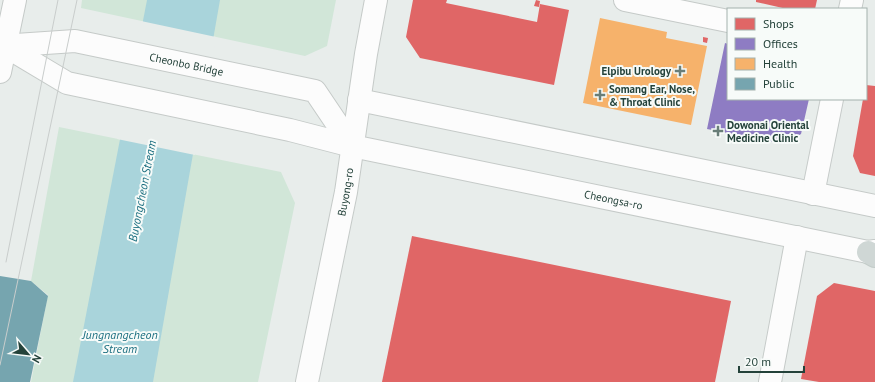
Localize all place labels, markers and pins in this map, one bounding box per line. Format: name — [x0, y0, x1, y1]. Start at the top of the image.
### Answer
place label: Elpibu Urology — [602, 64, 672, 78]
marker: Elpibu Urology — [674, 65, 686, 77]
place label: Somang Ear, Nose, & Throat Clinic — [609, 82, 695, 109]
marker: Somang Ear, Nose, & Throat Clinic — [594, 89, 606, 101]
place label: Dowonai Oriental Medicine Clinic — [727, 118, 810, 145]
marker: Dowonai Oriental Medicine Clinic — [712, 125, 724, 137]

